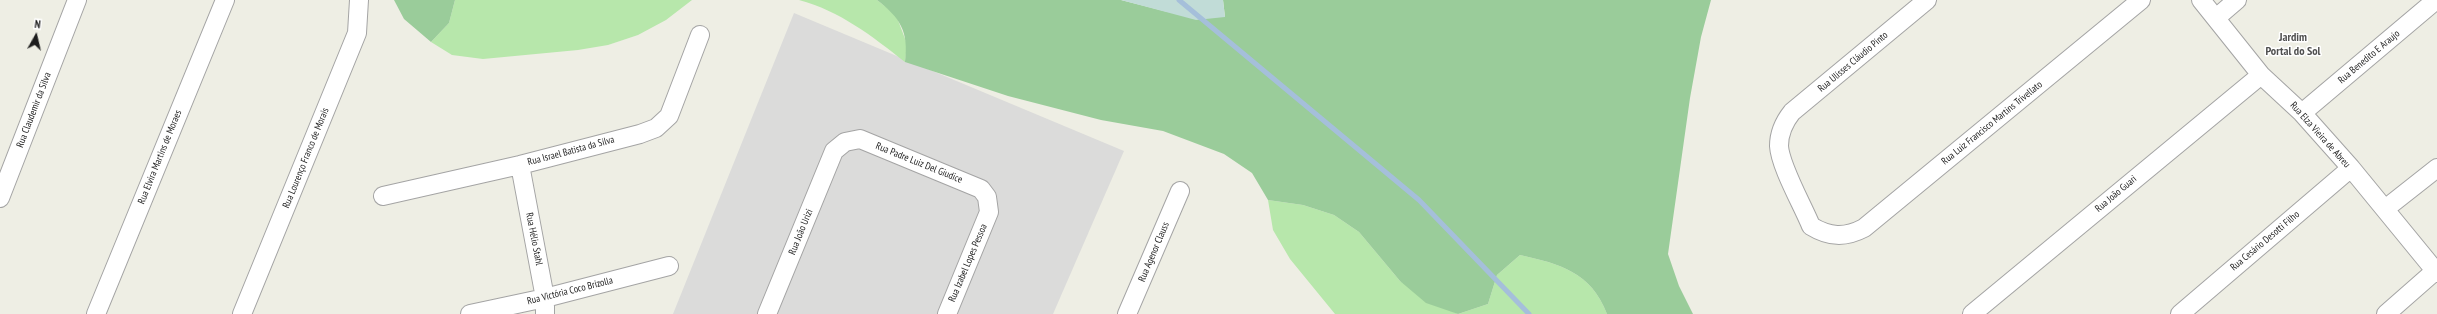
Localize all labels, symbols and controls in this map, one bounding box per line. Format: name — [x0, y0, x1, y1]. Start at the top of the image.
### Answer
north arrow — [16, 16, 56, 56]
text: N — [34, 17, 42, 31]
street label: Rua Benedito E Araujo — [2336, 28, 2402, 86]
street label: Rua Ulisses Cláudio Pinto — [1816, 29, 1890, 95]
district label: Jardim Portal do Sol — [2265, 31, 2321, 59]
street label: Rua Claudemir da Silva — [14, 71, 54, 149]
street label: Rua Luiz Francisco Martins Trivellato — [1939, 79, 2045, 167]
street label: Rua Elza Vieira de Abreu — [2287, 100, 2353, 170]
street label: Rua Lourenço Franco de Morais — [280, 106, 332, 210]
street label: Rua Elvira Martins de Moraes — [136, 108, 184, 206]
street label: Rua Israel Batista da Silva — [526, 134, 616, 168]
street label: Rua Padre Luiz Del Giudice — [874, 140, 964, 186]
street label: Rua João Guari — [2093, 173, 2139, 215]
street label: Rua João Urizi — [786, 207, 816, 257]
street label: Rua Cesário Desotti Filho — [2228, 209, 2302, 273]
street label: Rua Hélio Stahl — [523, 212, 545, 266]
street label: Rua Agenor Clauss — [1136, 220, 1172, 284]
street label: Rua Izabel Lopes Pessoa — [946, 222, 990, 304]
street label: Rua Victória Coco Brizolla — [526, 275, 614, 307]

